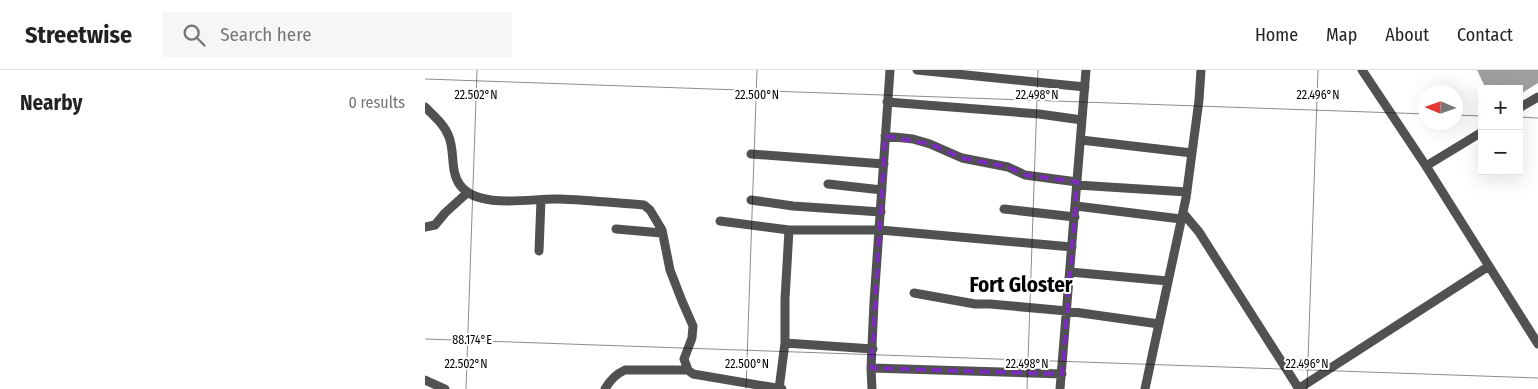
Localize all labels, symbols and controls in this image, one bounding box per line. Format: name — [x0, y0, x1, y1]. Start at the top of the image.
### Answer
search box — [162, 12, 512, 57]
text: Streetwise — [25, 21, 132, 49]
icon: search — [180, 21, 208, 49]
text: Search here — [220, 23, 312, 46]
text: Home — [1255, 24, 1298, 46]
text: Map — [1326, 24, 1357, 46]
text: About — [1385, 24, 1429, 46]
text: Contact — [1457, 24, 1513, 46]
north arrow — [1418, 85, 1463, 130]
map controls — [1478, 85, 1523, 175]
button: + — [1478, 85, 1523, 130]
text: 22.502°N — [454, 88, 498, 102]
text: 22.500°N — [735, 88, 779, 102]
text: 22.498°N — [1015, 88, 1059, 102]
text: 22.496°N — [1297, 88, 1339, 102]
text: Nearby — [20, 90, 82, 116]
text: 0 results — [348, 93, 405, 112]
button: − — [1478, 130, 1523, 175]
district label: Fort Gloster — [970, 272, 1073, 298]
text: 88.174°E — [452, 333, 492, 347]
text: 22.502°N — [444, 357, 488, 371]
text: 22.500°N — [725, 357, 769, 371]
text: 22.498°N — [1005, 357, 1049, 371]
text: 22.496°N — [1286, 357, 1328, 371]

